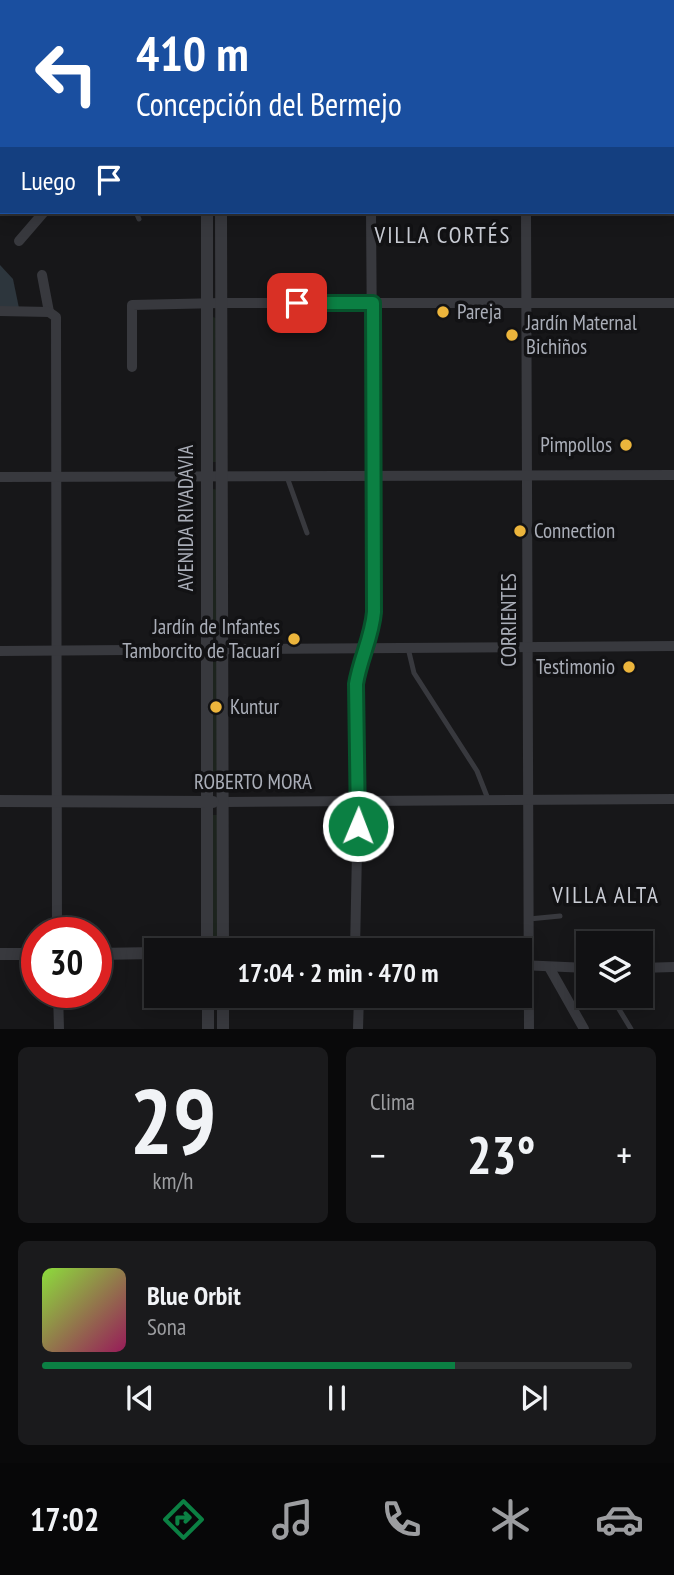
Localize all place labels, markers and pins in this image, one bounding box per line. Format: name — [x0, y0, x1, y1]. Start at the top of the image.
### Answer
pin — [267, 273, 327, 333]
place label: Pareja — [457, 298, 502, 325]
marker: Pareja — [435, 304, 451, 320]
place label: Jardín Maternal Bichiños — [525, 309, 637, 360]
marker: Jardín Maternal Bichiños — [504, 327, 520, 343]
place label: Pimpollos — [540, 431, 612, 458]
marker: Pimpollos — [618, 437, 634, 453]
place label: Connection — [534, 517, 615, 544]
marker: Connection — [512, 523, 528, 539]
place label: Jardín de Infantes Tamborcito de Tacuarí — [122, 613, 280, 664]
marker: Jardín de Infantes Tamborcito de Tacuarí — [286, 631, 302, 647]
place label: Testimonio — [536, 653, 615, 680]
marker: Testimonio — [621, 659, 637, 675]
place label: Kuntur — [230, 693, 279, 720]
marker: Kuntur — [208, 699, 224, 715]

